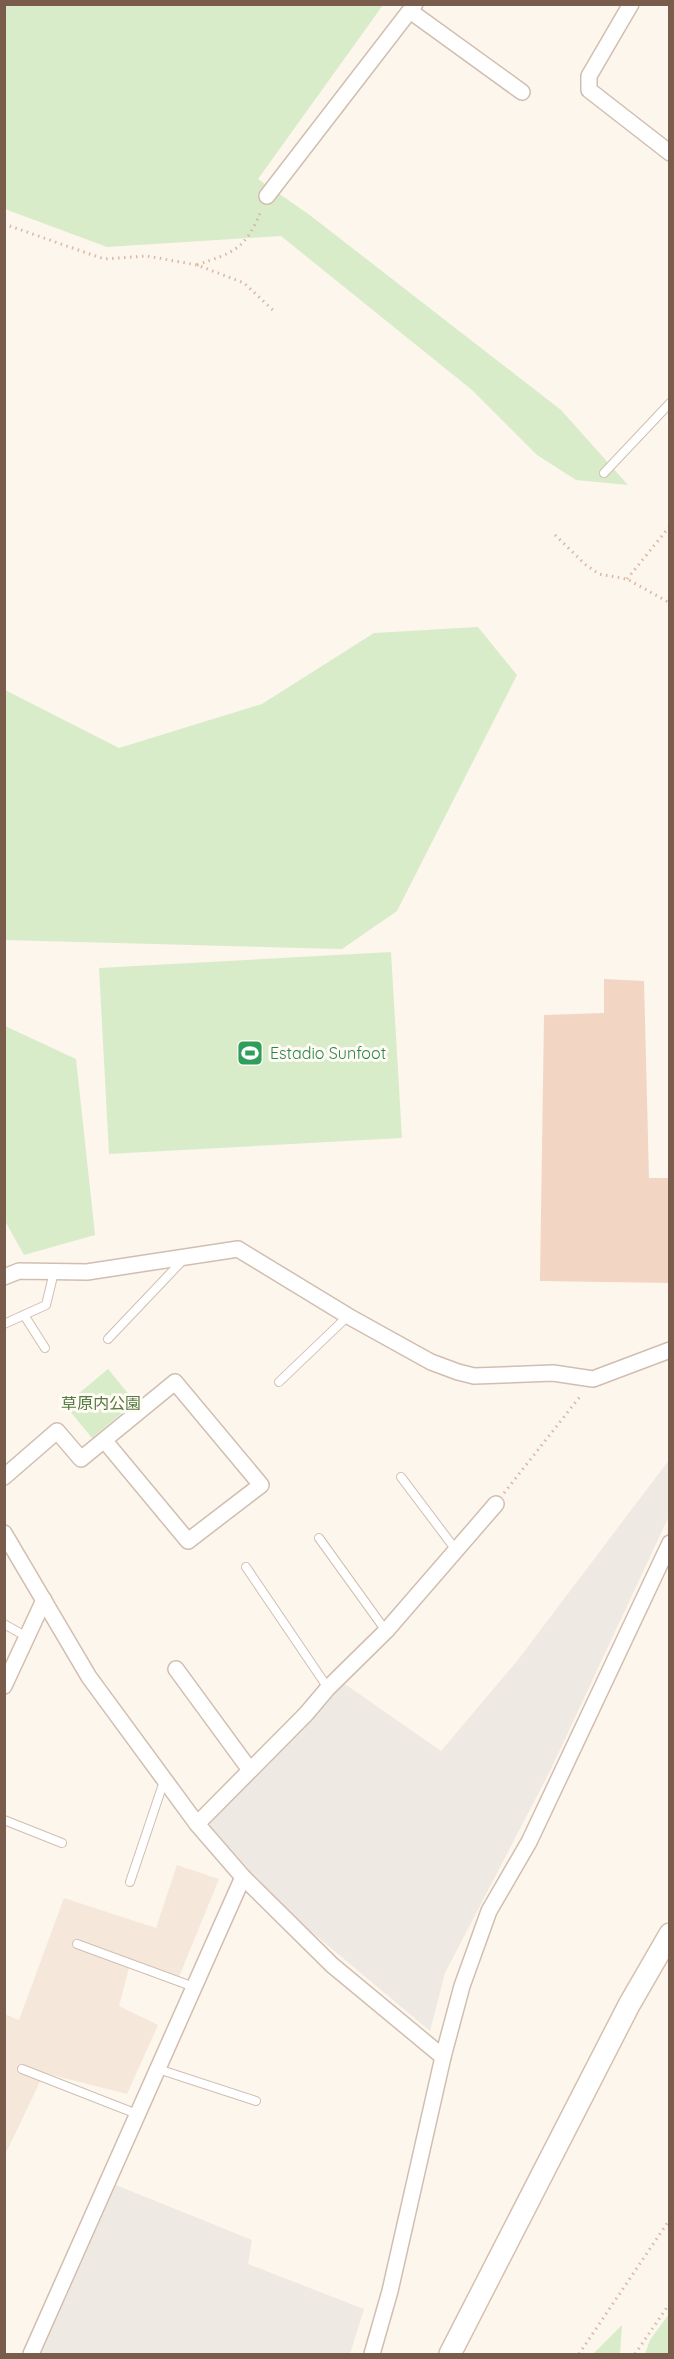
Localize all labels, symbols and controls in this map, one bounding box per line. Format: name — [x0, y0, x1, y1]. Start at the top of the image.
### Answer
sports icon: Estadio Sunfoot — [235, 1038, 265, 1068]
place label: Estadio Sunfoot — [270, 1043, 386, 1063]
park label: 草原内公園 — [61, 1393, 141, 1413]

